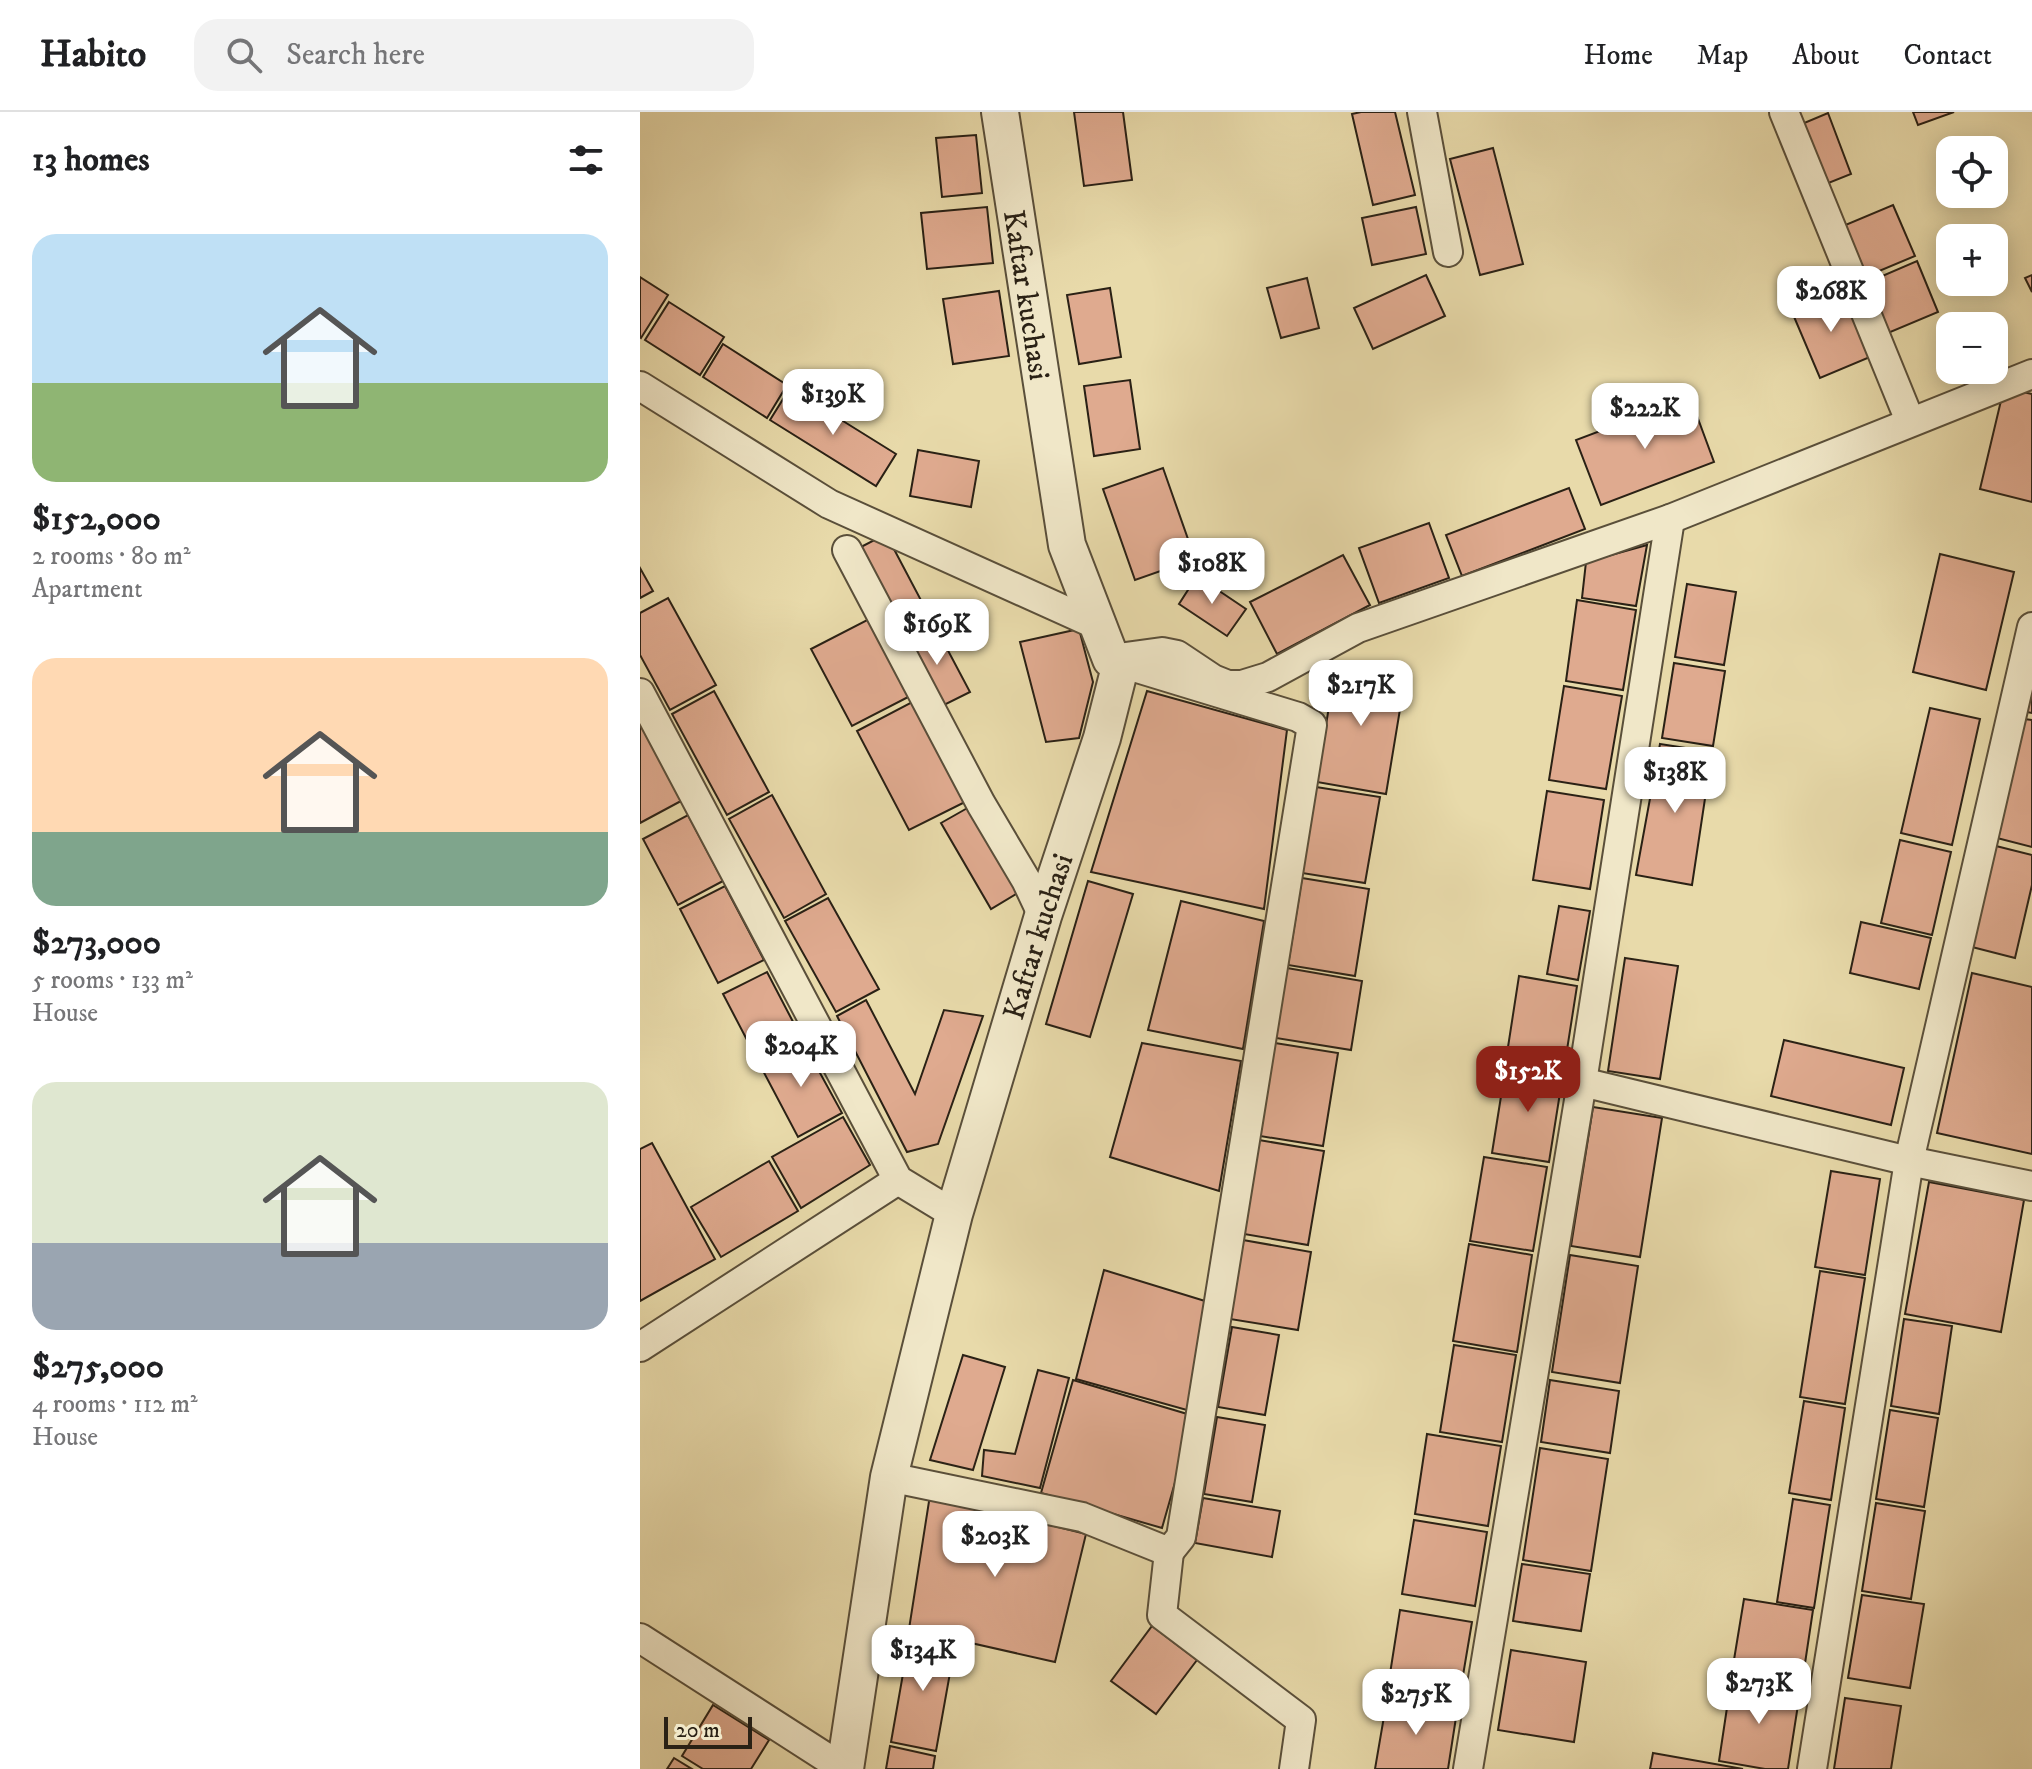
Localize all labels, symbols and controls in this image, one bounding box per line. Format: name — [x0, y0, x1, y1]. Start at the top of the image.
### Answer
search box — [194, 19, 754, 91]
text: Habito — [40, 31, 146, 79]
icon: search — [222, 33, 266, 77]
text: Search here — [286, 37, 425, 74]
text: Home — [1584, 38, 1653, 73]
text: Map — [1697, 38, 1748, 73]
text: About — [1792, 38, 1859, 73]
text: Contact — [1903, 38, 1992, 73]
map controls — [1936, 136, 2008, 384]
button: locate — [1936, 136, 2008, 208]
icon: filters — [564, 138, 608, 182]
text: 13 homes — [32, 139, 150, 181]
street label: Kaftar kuchasi — [994, 208, 1057, 383]
button: + — [1936, 224, 2008, 296]
pin: $268K — [1775, 266, 1887, 334]
text: $268K — [1795, 275, 1867, 308]
icon: home — [248, 286, 392, 430]
button: − — [1936, 312, 2008, 384]
pin: $139K — [777, 369, 889, 437]
text: $139K — [801, 378, 865, 411]
pin: $222K — [1589, 383, 1701, 451]
text: $222K — [1610, 392, 1680, 425]
text: $152,000 — [32, 498, 161, 540]
pin: $108K — [1156, 538, 1268, 606]
text: 2 rooms · 80 m² — [32, 540, 191, 573]
text: $108K — [1178, 547, 1246, 580]
text: Apartment — [32, 573, 143, 606]
pin: $169K — [881, 599, 993, 667]
text: $169K — [903, 608, 971, 641]
pin: $217K — [1305, 660, 1417, 728]
text: $217K — [1327, 669, 1395, 702]
icon: home — [248, 710, 392, 854]
pin: $138K — [1619, 747, 1731, 815]
text: $138K — [1643, 756, 1707, 789]
street label: Kaftar kuchasi — [996, 849, 1082, 1024]
text: $273,000 — [32, 922, 161, 964]
text: 5 rooms · 133 m² — [32, 964, 193, 997]
text: House — [32, 997, 98, 1030]
pin: $204K — [745, 1021, 857, 1089]
text: $204K — [764, 1030, 838, 1063]
pin: $152K — [1472, 1046, 1584, 1114]
text: $152K — [1494, 1055, 1562, 1088]
icon: home — [248, 1134, 392, 1278]
text: $275,000 — [32, 1346, 164, 1388]
text: 4 rooms · 112 m² — [32, 1388, 198, 1421]
text: House — [32, 1421, 98, 1454]
pin: $203K — [939, 1511, 1051, 1579]
text: $203K — [961, 1520, 1029, 1553]
pin: $134K — [867, 1625, 979, 1693]
text: $134K — [890, 1634, 956, 1667]
pin: $273K — [1703, 1658, 1815, 1726]
text: $273K — [1725, 1667, 1793, 1700]
pin: $275K — [1360, 1669, 1472, 1737]
text: $275K — [1380, 1678, 1452, 1711]
scale bar — [664, 1713, 752, 1749]
text: 20 m — [676, 1717, 720, 1744]

